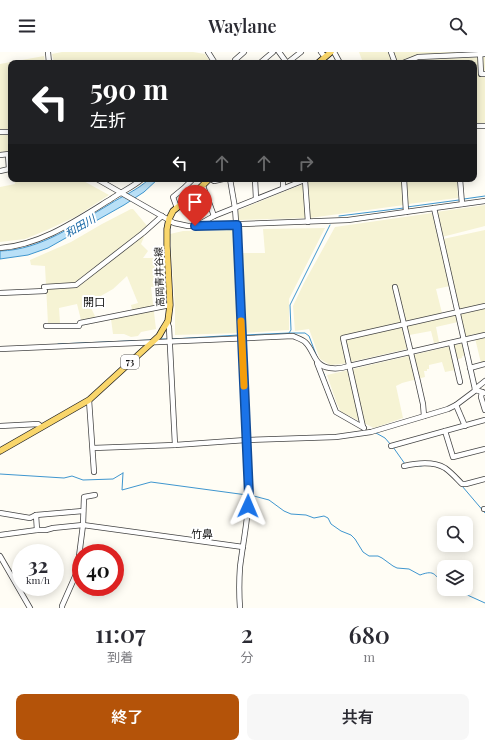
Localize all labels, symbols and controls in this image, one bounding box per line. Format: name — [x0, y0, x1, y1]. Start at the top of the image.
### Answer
text: Waylane — [208, 14, 277, 38]
icon: menu — [16, 15, 38, 37]
icon: search — [447, 15, 469, 37]
text: 590 m — [90, 70, 168, 107]
icon: left — [24, 76, 76, 128]
text: 左折 — [90, 108, 126, 132]
icon: left — [169, 152, 191, 174]
icon: ahead — [211, 152, 233, 174]
icon: ahead — [253, 152, 275, 174]
icon: right — [295, 152, 317, 174]
pin — [178, 185, 212, 226]
icon: arrive — [184, 191, 206, 213]
water label: 和田川 — [62, 210, 99, 240]
street label: 高岡青井谷線 — [151, 247, 167, 307]
district label: 開口 — [83, 294, 105, 309]
road number: 73 — [121, 355, 139, 369]
position arrow — [227, 485, 269, 527]
map controls — [437, 516, 473, 596]
button: search — [437, 516, 473, 552]
district label: 竹鼻 — [191, 526, 213, 541]
speed limit sign: 40 — [72, 544, 124, 596]
text: 32 — [28, 551, 48, 578]
button: layers — [437, 560, 473, 596]
text: km/h — [26, 573, 50, 587]
text: 11:07 — [95, 617, 146, 649]
text: 2 — [241, 617, 253, 649]
text: 680 — [349, 618, 390, 650]
text: 到着 — [107, 648, 133, 665]
text: 分 — [241, 648, 254, 665]
text: m — [364, 648, 375, 665]
button: 終了 — [16, 694, 239, 740]
button: 共有 — [247, 694, 469, 740]

